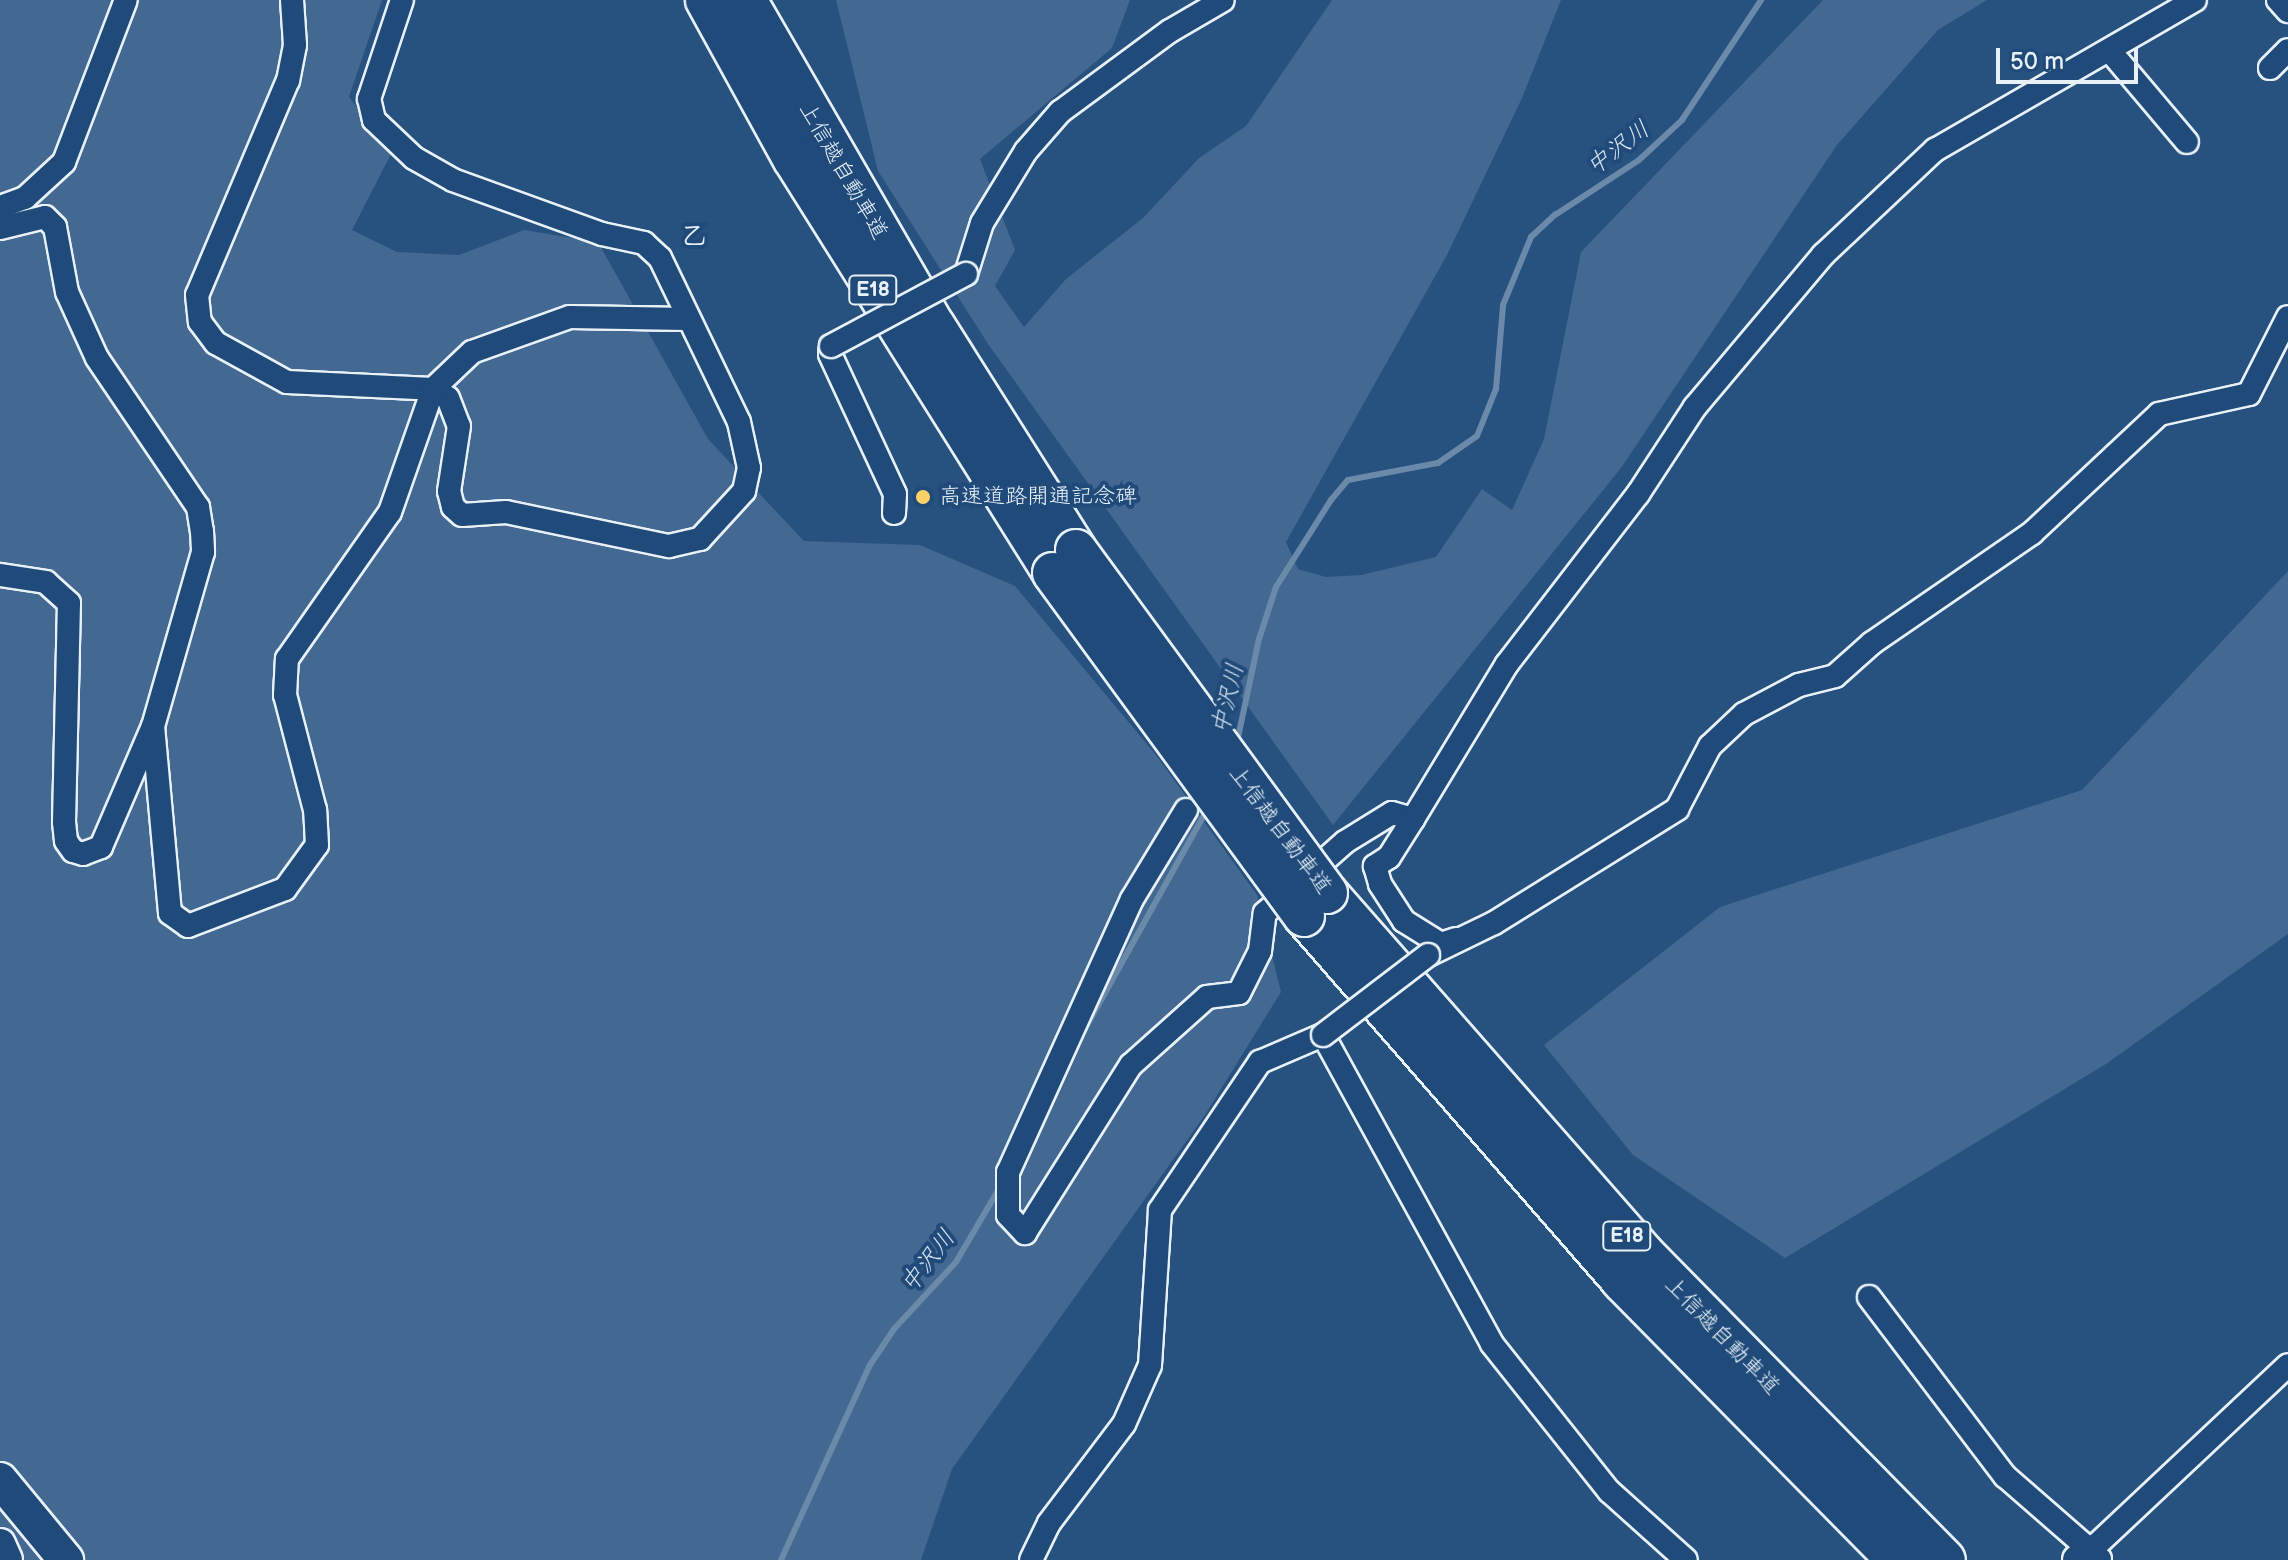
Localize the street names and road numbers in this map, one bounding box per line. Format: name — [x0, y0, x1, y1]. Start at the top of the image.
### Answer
street label: 上信越自動車道 — [793, 98, 893, 244]
road number: E18 — [847, 274, 899, 306]
street label: 上信越自動車道 — [1223, 761, 1337, 899]
road number: E18 — [1601, 1220, 1653, 1252]
street label: 上信越自動車道 — [1659, 1271, 1785, 1401]

